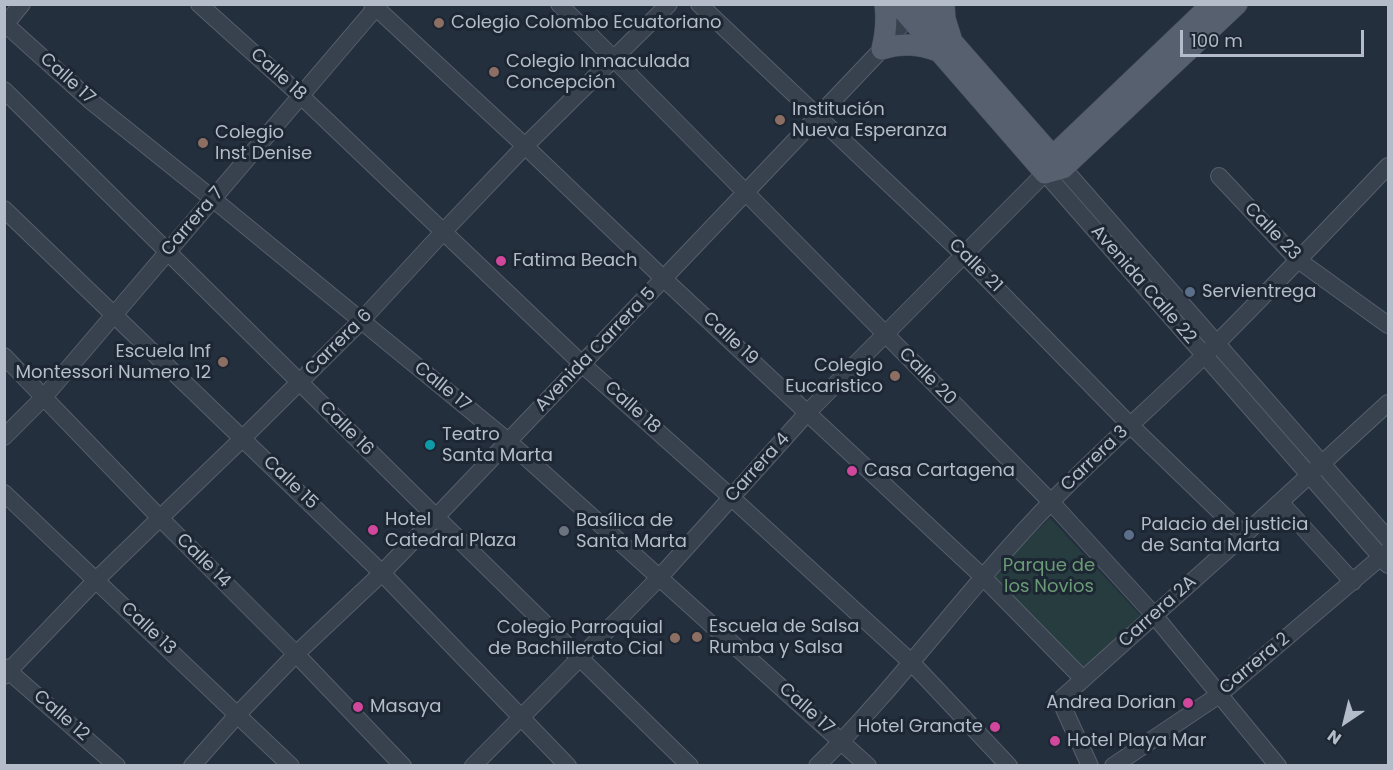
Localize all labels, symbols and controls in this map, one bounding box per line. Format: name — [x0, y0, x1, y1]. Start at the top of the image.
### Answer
place label: Colegio Colombo Ecuatoriano — [451, 12, 722, 34]
marker: Colegio Colombo Ecuatoriano — [432, 16, 446, 30]
scale bar — [1183, 18, 1368, 56]
text: 100 m — [1191, 28, 1243, 53]
street label: Calle 18 — [246, 44, 310, 106]
street label: Calle 17 — [35, 49, 99, 109]
place label: Colegio Inmaculada Concepción — [506, 51, 690, 94]
marker: Colegio Inmaculada Concepción — [487, 65, 501, 79]
place label: Institución Nueva Esperanza — [792, 99, 947, 142]
marker: Institución Nueva Esperanza — [773, 113, 787, 127]
place label: Colegio Inst Denise — [215, 122, 312, 164]
marker: Colegio Inst Denise — [196, 136, 210, 150]
street label: Carrera 7 — [157, 183, 229, 261]
street label: Calle 23 — [1239, 199, 1305, 265]
street label: Avenida Calle 22 — [1086, 221, 1200, 349]
street label: Calle 21 — [944, 235, 1006, 297]
place label: Fatima Beach — [513, 250, 638, 272]
marker: Fatima Beach — [494, 254, 508, 268]
place label: Servientrega — [1202, 281, 1316, 303]
street label: Avenida Carrera 5 — [531, 283, 661, 417]
marker: Servientrega — [1183, 285, 1197, 299]
street label: Carrera 6 — [301, 305, 377, 381]
street label: Calle 19 — [698, 308, 762, 370]
place label: Escuela Inf Montessori Numero 12 — [15, 341, 211, 384]
street label: Calle 20 — [894, 344, 960, 410]
marker: Escuela Inf Montessori Numero 12 — [216, 355, 230, 369]
place label: Colegio Eucaristico — [785, 355, 883, 398]
street label: Calle 17 — [409, 358, 475, 416]
marker: Colegio Eucaristico — [888, 369, 902, 383]
street label: Calle 18 — [600, 377, 664, 439]
street label: Calle 16 — [314, 397, 378, 461]
street label: Carrera 3 — [1057, 422, 1133, 496]
place label: Teatro Santa Marta — [442, 424, 553, 466]
street label: Carrera 4 — [721, 429, 795, 507]
marker: Teatro Santa Marta — [423, 438, 437, 452]
street label: Calle 15 — [258, 452, 322, 514]
place label: Casa Cartagena — [864, 460, 1015, 482]
marker: Casa Cartagena — [845, 464, 859, 478]
place label: Hotel Catedral Plaza — [385, 509, 516, 552]
place label: Basílica de Santa Marta — [576, 510, 687, 552]
place label: Palacio del justicia de Santa Marta — [1141, 514, 1308, 556]
marker: Hotel Catedral Plaza — [366, 523, 380, 537]
marker: Basílica de Santa Marta — [557, 524, 571, 538]
marker: Palacio del justicia de Santa Marta — [1122, 528, 1136, 542]
street label: Calle 14 — [171, 529, 235, 593]
park label: Parque de los Novios — [1003, 555, 1095, 598]
street label: Carrera 2A — [1115, 572, 1201, 652]
street label: Calle 13 — [116, 598, 180, 660]
place label: Escuela de Salsa Rumba y Salsa — [709, 616, 859, 658]
place label: Colegio Parroquial de Bachillerato Cial — [488, 617, 663, 660]
street label: Carrera 2 — [1216, 629, 1294, 699]
marker: Escuela de Salsa Rumba y Salsa — [690, 630, 704, 644]
marker: Colegio Parroquial de Bachillerato Cial — [668, 631, 682, 645]
street label: Calle 17 — [774, 679, 838, 739]
street label: Calle 12 — [29, 686, 93, 746]
place label: Andrea Dorian — [1046, 692, 1176, 714]
north arrow — [1315, 692, 1375, 752]
place label: Masaya — [370, 696, 442, 718]
marker: Andrea Dorian — [1181, 696, 1195, 710]
marker: Masaya — [351, 700, 365, 714]
place label: Hotel Granate — [858, 716, 983, 738]
marker: Hotel Granate — [988, 720, 1002, 734]
text: N — [1323, 724, 1346, 750]
place label: Hotel Playa Mar — [1067, 730, 1206, 752]
marker: Hotel Playa Mar — [1048, 734, 1062, 748]

